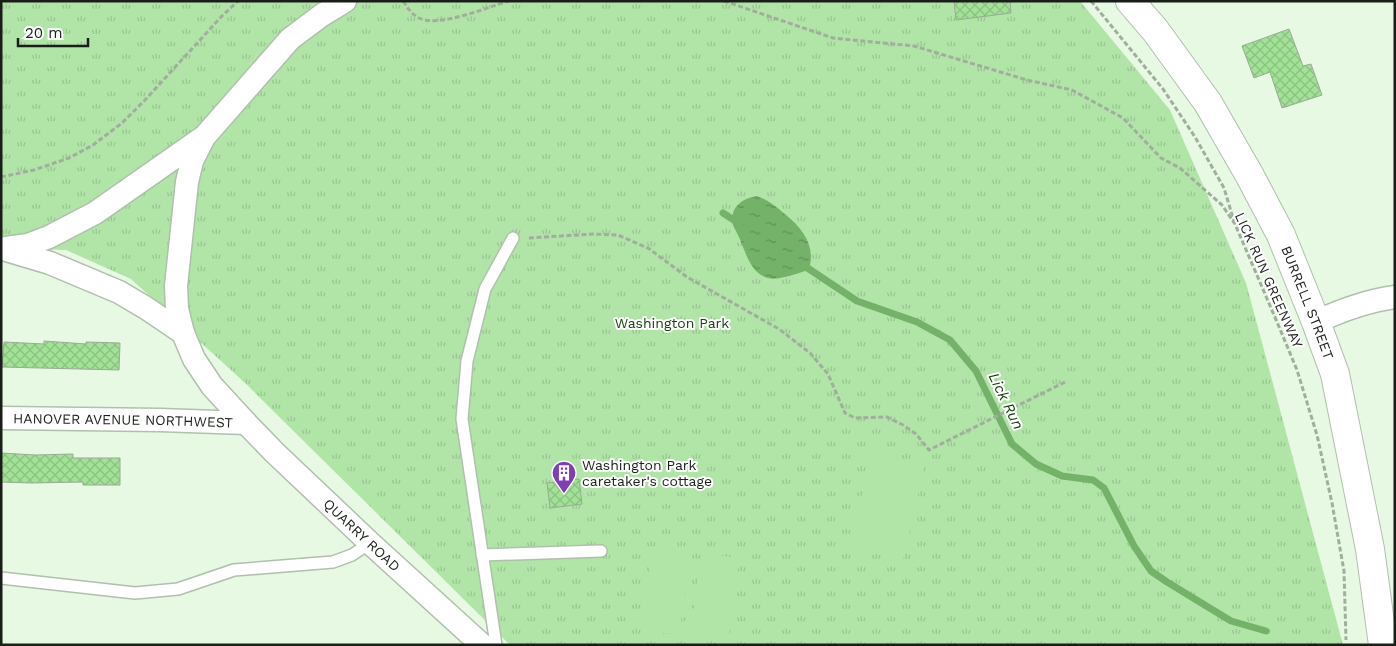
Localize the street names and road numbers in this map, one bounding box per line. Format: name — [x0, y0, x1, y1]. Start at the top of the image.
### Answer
street label: LICK RUN GREENWAY — [1232, 210, 1306, 350]
street label: BURRELL STREET — [1278, 244, 1337, 362]
street label: HANOVER AVENUE NORTHWEST — [13, 410, 234, 431]
street label: QUARRY ROAD — [320, 495, 403, 574]

